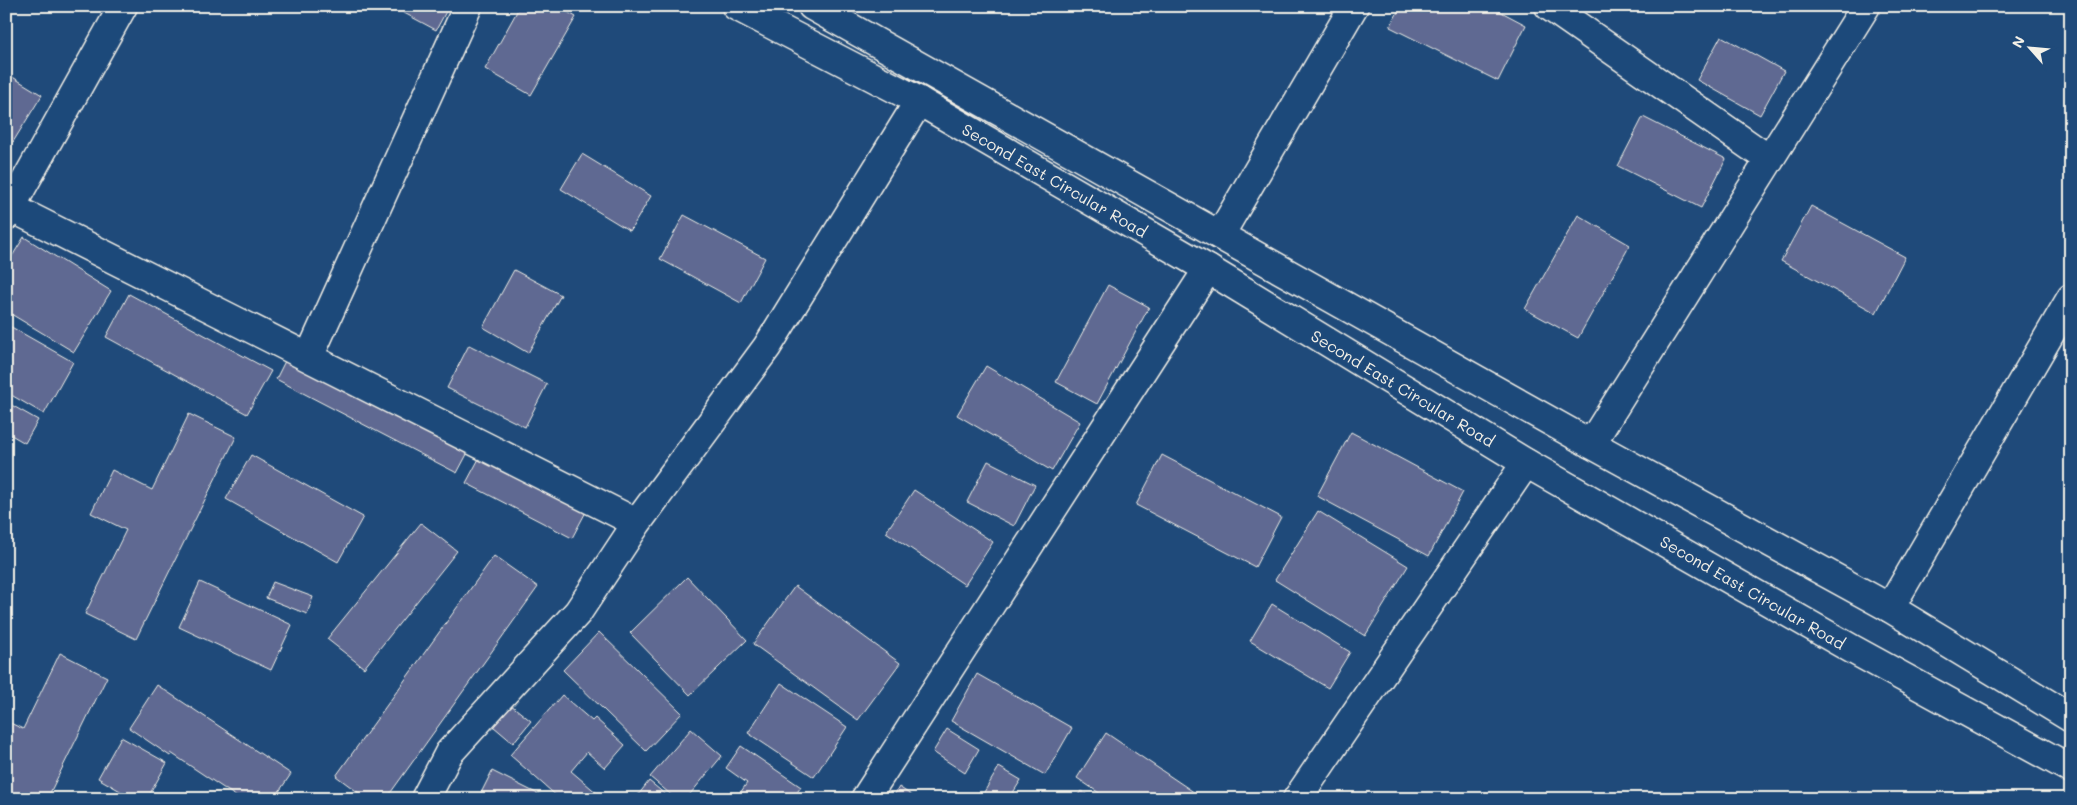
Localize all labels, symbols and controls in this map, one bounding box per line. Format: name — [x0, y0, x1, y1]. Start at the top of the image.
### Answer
north arrow — [2004, 22, 2054, 72]
text: N — [2007, 33, 2029, 51]
street label: Second East Circular Road — [959, 118, 1151, 242]
street label: Second East Circular Road — [1307, 325, 1499, 451]
street label: Second East Circular Road — [1657, 530, 1849, 654]

